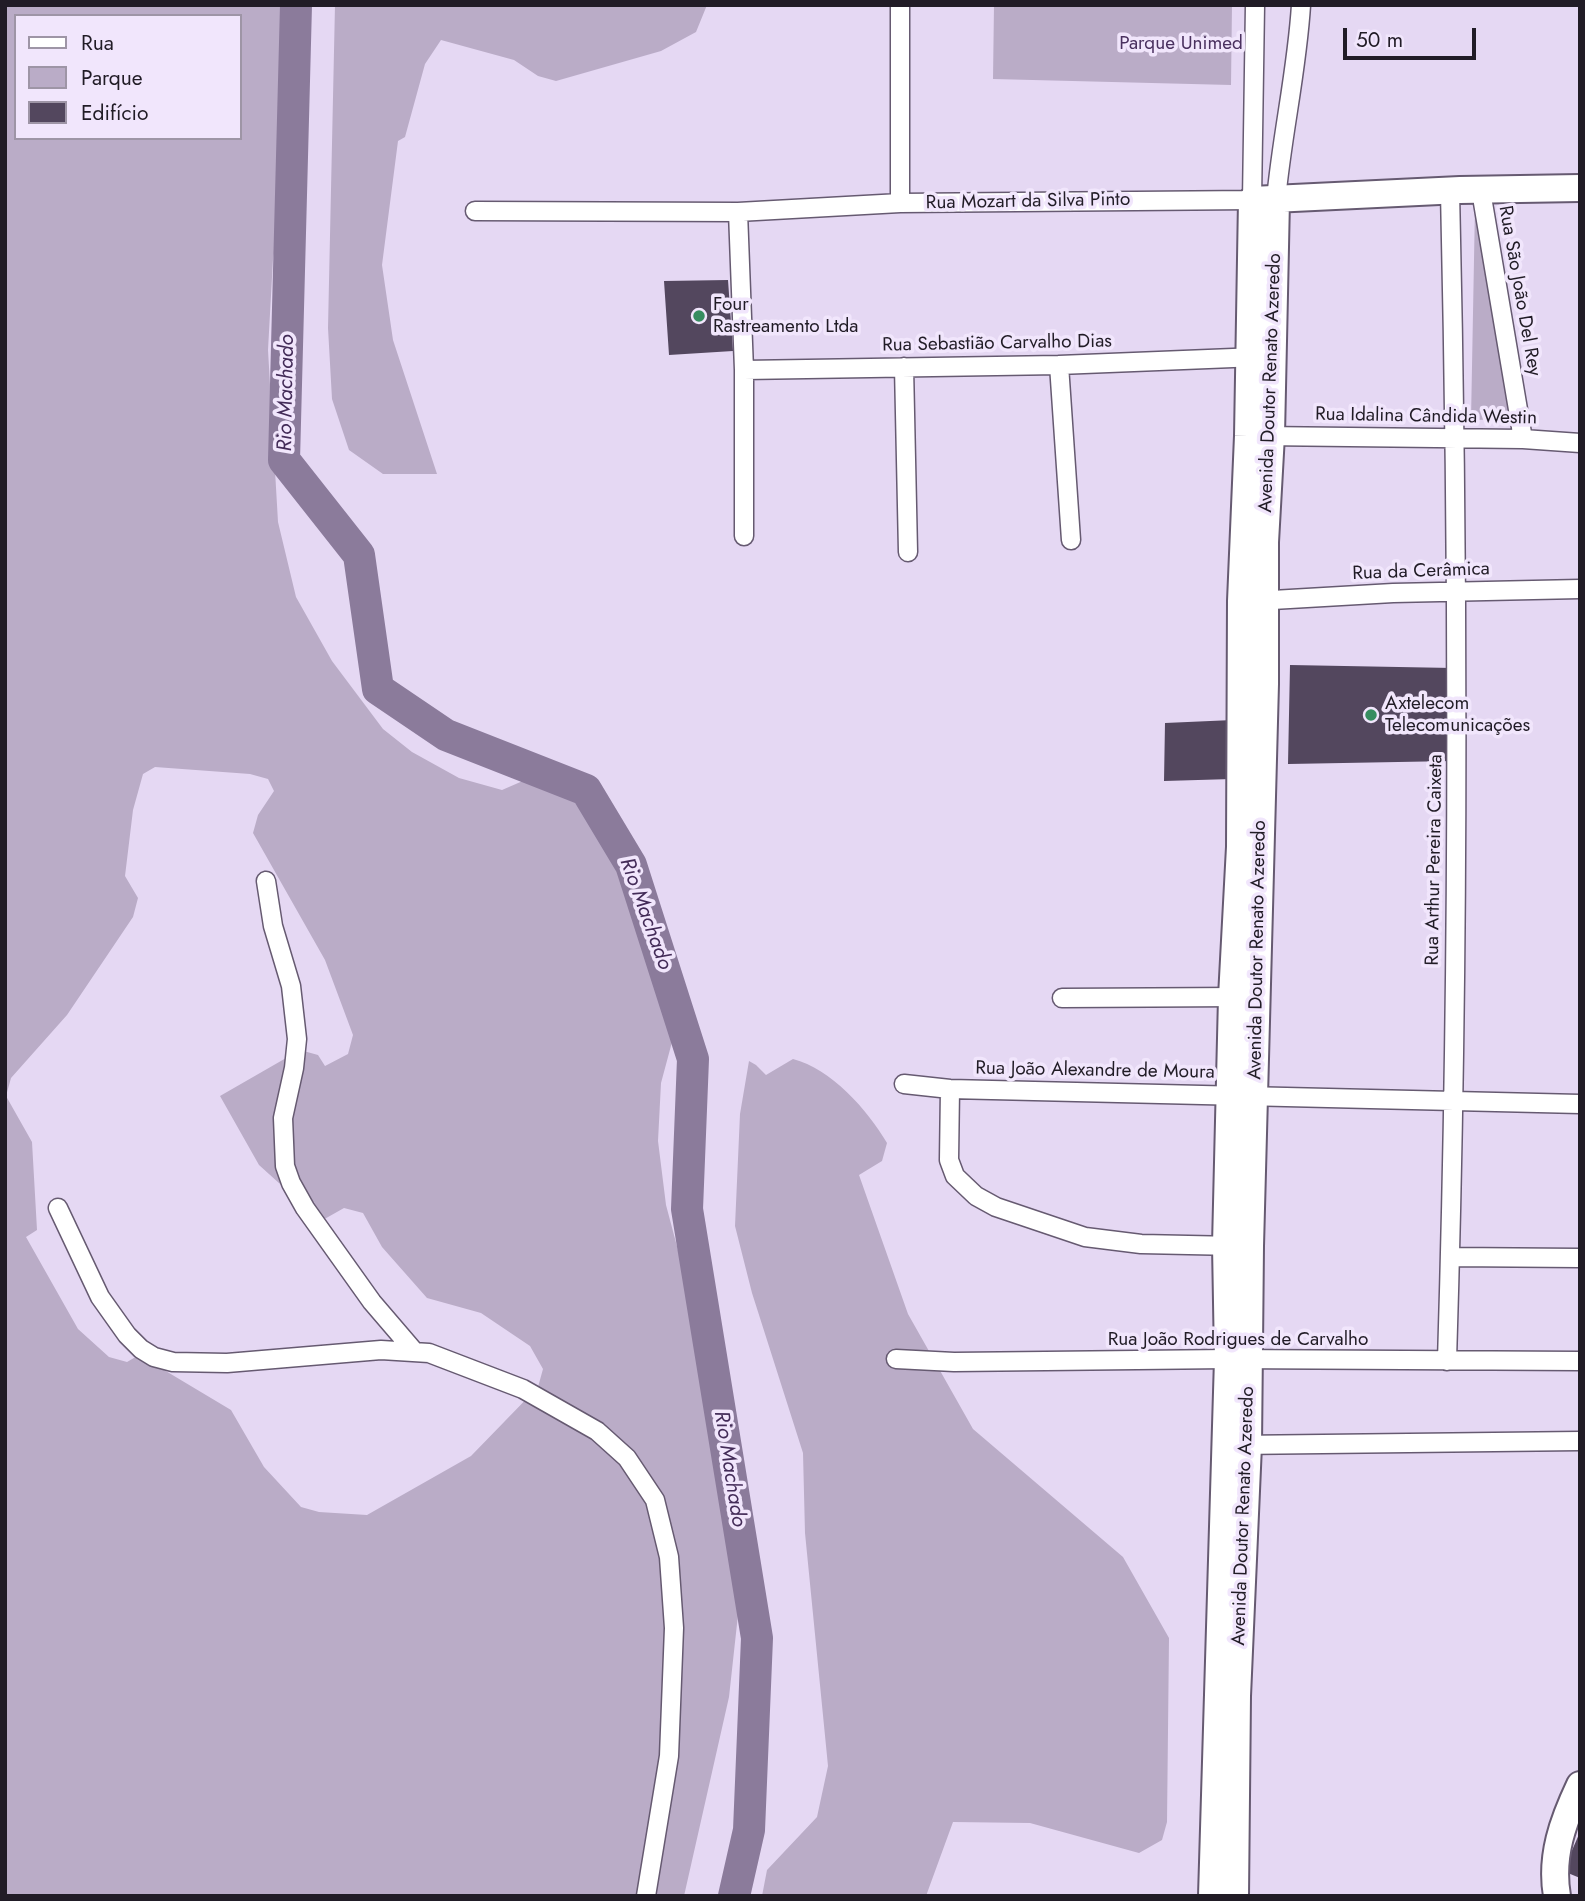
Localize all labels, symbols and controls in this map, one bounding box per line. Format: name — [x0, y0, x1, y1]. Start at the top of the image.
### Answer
legend — [14, 14, 242, 140]
scale bar — [1347, 14, 1480, 58]
text: 50 m — [1356, 25, 1403, 55]
text: Rua — [81, 28, 114, 58]
park label: Parque Unimed — [1119, 33, 1243, 55]
text: Parque — [81, 63, 143, 93]
text: Edifício — [81, 98, 148, 128]
street label: Rua Mozart da Silva Pinto — [926, 189, 1130, 215]
street label: Rua São João Del Rey — [1493, 204, 1545, 378]
street label: Avenida Doutor Renato Azeredo — [1255, 253, 1287, 513]
place label: Four Rastreamento Ltda — [713, 294, 858, 338]
marker: Four Rastreamento Ltda — [691, 308, 707, 324]
street label: Rua Sebastião Carvalho Dias — [882, 331, 1112, 357]
water label: Rio Machado — [273, 334, 301, 452]
street label: Rua Idalina Cândida Westin — [1315, 404, 1537, 430]
street label: Rua da Cerâmica — [1352, 558, 1490, 586]
place label: Axtelecom Telecomunicações — [1385, 693, 1530, 737]
marker: Axtelecom Telecomunicações — [1363, 707, 1379, 723]
street label: Rua Arthur Pereira Caixeta — [1422, 754, 1448, 966]
street label: Avenida Doutor Renato Azeredo — [1244, 820, 1272, 1080]
water label: Rio Machado — [613, 855, 677, 973]
street label: Rua João Alexandre de Moura — [975, 1058, 1215, 1084]
street label: Rua João Rodrigues de Carvalho — [1108, 1329, 1368, 1351]
street label: Avenida Doutor Renato Azeredo — [1228, 1386, 1260, 1646]
water label: Rio Machado — [707, 1409, 751, 1529]

